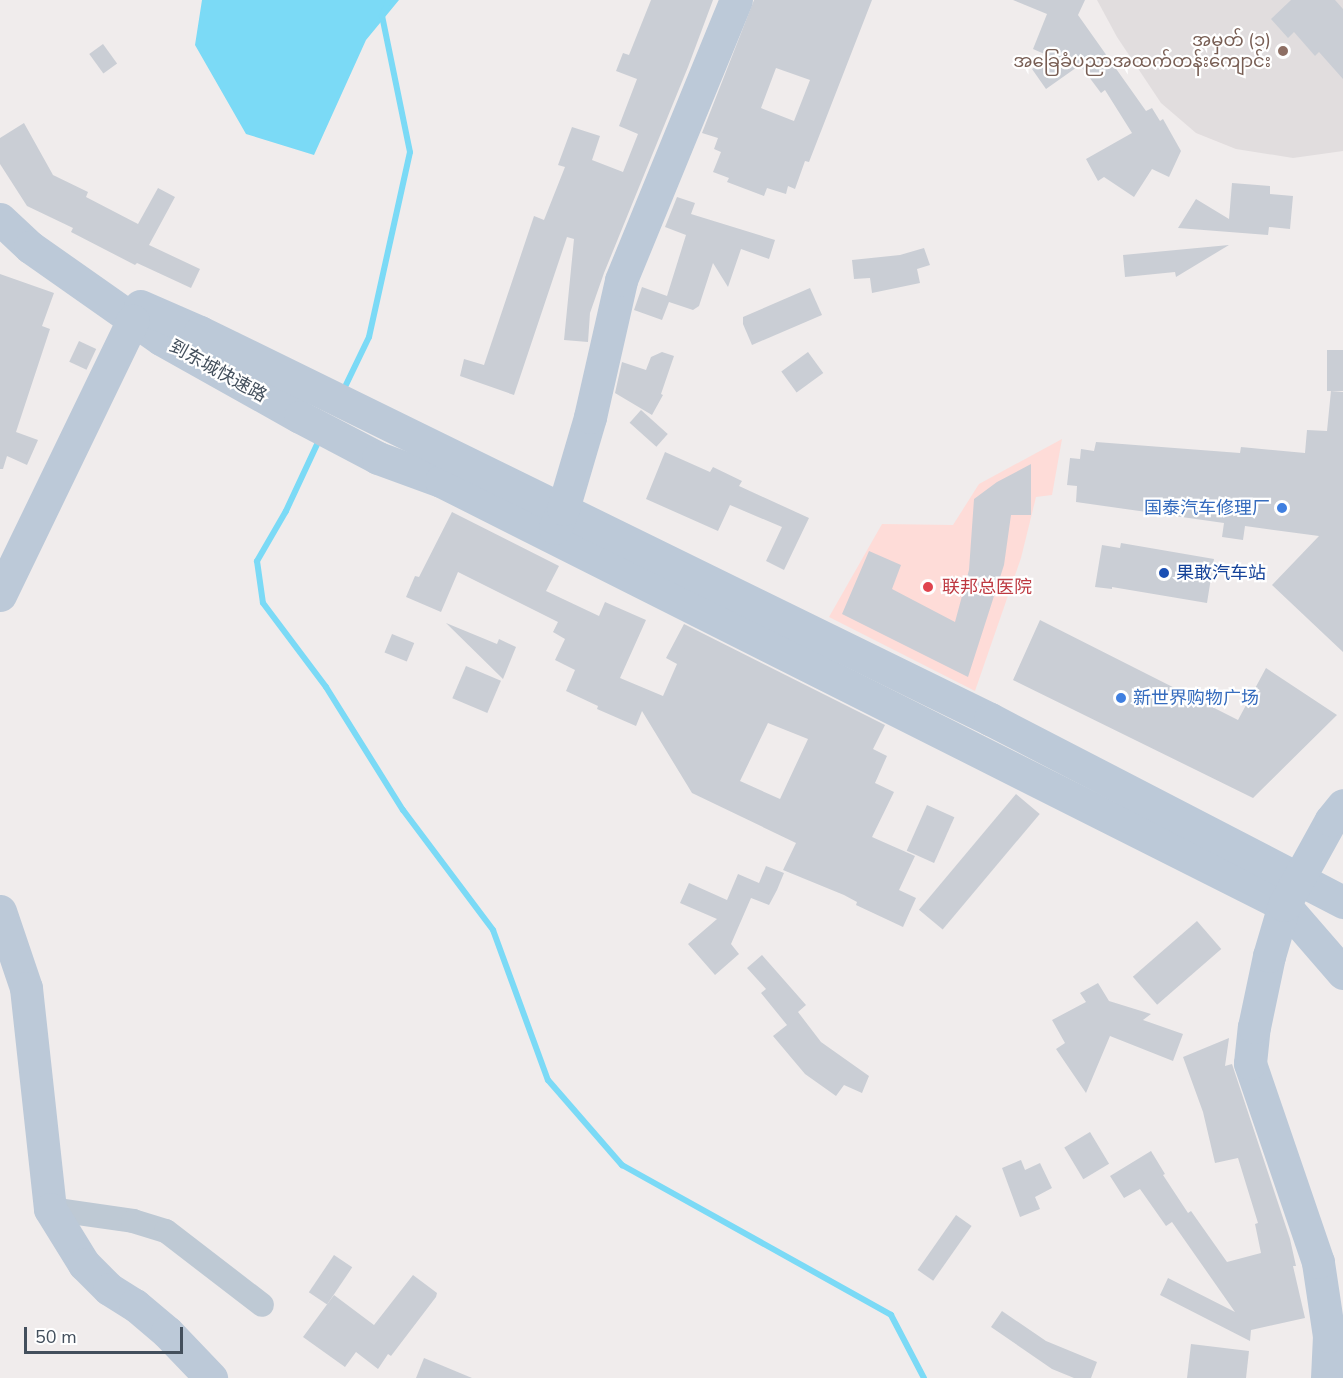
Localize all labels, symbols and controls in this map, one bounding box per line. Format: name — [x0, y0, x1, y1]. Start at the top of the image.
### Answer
place label: အမှတ် (၁) အခြေခံပညာအထက်တန်းကျောင်း — [1013, 30, 1271, 72]
marker: အမှတ် (၁) အခြေခံပညာအထက်တန်းကျောင်း — [1276, 44, 1290, 58]
street label: 到东城快速路 — [166, 335, 270, 407]
place label: 国泰汽车修理厂 — [1144, 497, 1270, 519]
marker: 国泰汽车修理厂 — [1275, 501, 1289, 515]
place label: 果敢汽车站 — [1176, 562, 1266, 584]
marker: 果敢汽车站 — [1157, 566, 1171, 580]
place label: 联邦总医院 — [942, 576, 1032, 598]
marker: 联邦总医院 — [919, 578, 937, 596]
place label: 新世界购物广场 — [1133, 687, 1259, 709]
marker: 新世界购物广场 — [1114, 691, 1128, 705]
scale bar — [27, 1315, 186, 1353]
text: 50 m — [35, 1325, 77, 1349]

